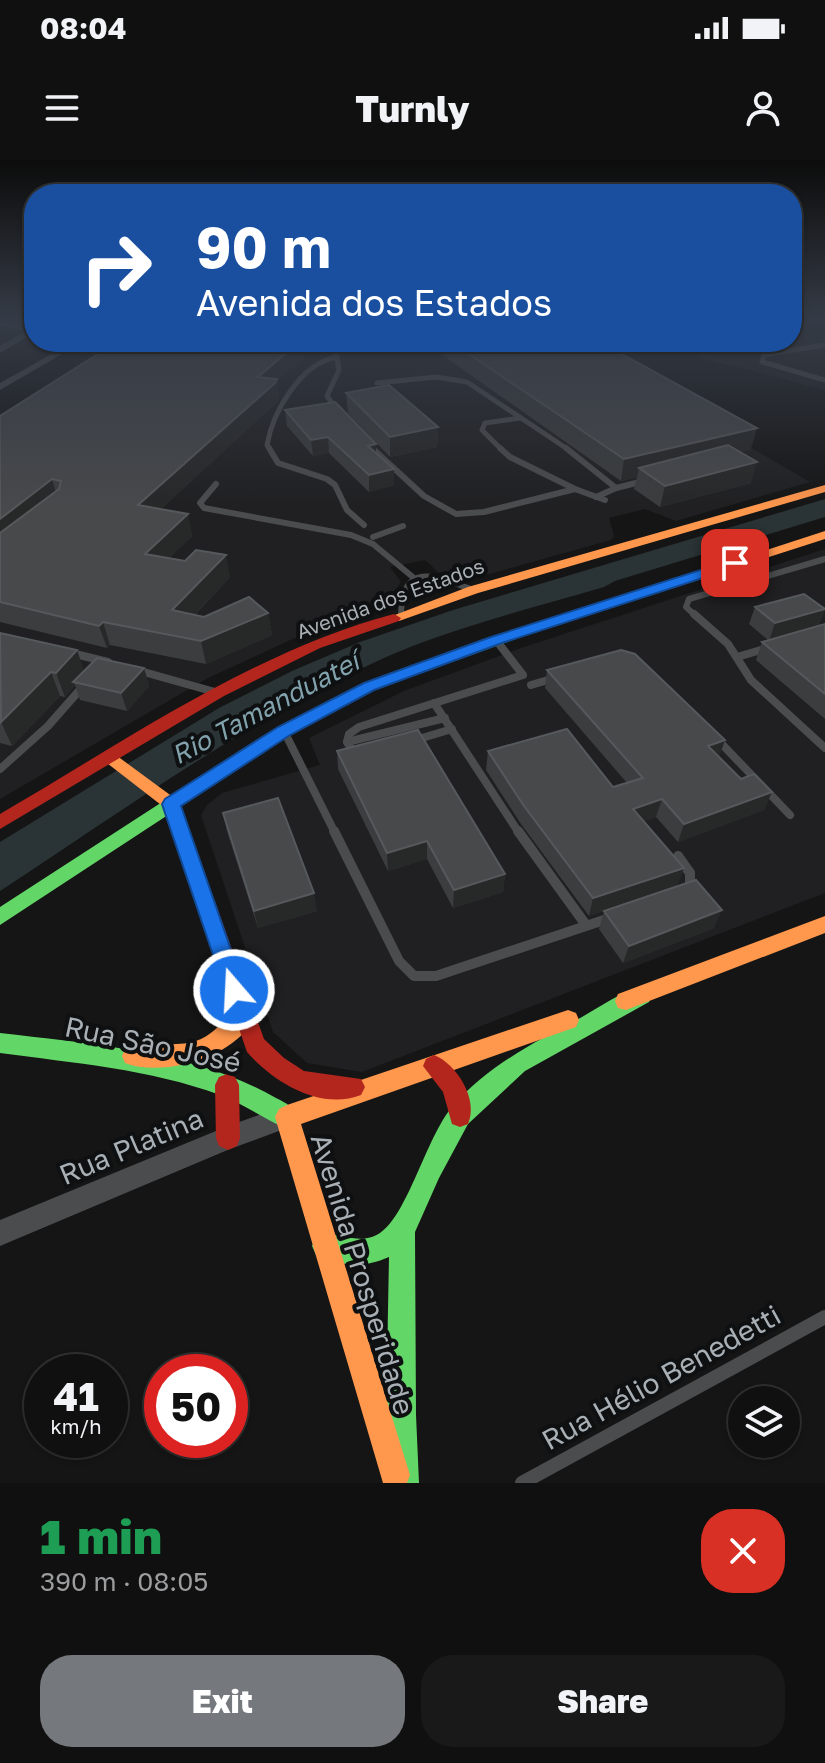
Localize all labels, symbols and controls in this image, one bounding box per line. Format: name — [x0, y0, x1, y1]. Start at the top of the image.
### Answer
text: 08:04 — [40, 10, 127, 46]
icon: menu — [40, 86, 84, 130]
icon: person — [741, 86, 785, 130]
text: Turnly — [355, 87, 470, 130]
text: 90 m — [196, 213, 331, 280]
icon: right — [64, 216, 168, 320]
text: Avenida dos Estados — [196, 281, 552, 324]
pin — [701, 529, 769, 597]
icon: arrive — [713, 541, 757, 585]
street label: Avenida dos Estados — [293, 553, 487, 643]
water label: Rio Tamanduateí — [166, 642, 370, 770]
position arrow — [192, 948, 276, 1032]
street label: Rua São José — [62, 1009, 244, 1079]
street label: Rua Platina — [54, 1101, 208, 1191]
street label: Avenida Prosperidade — [305, 1129, 421, 1419]
street label: Rua Hélio Benedetti — [536, 1298, 786, 1456]
speed limit sign: 50 — [144, 1354, 248, 1458]
text: 41 — [53, 1372, 99, 1420]
map controls — [728, 1386, 800, 1458]
button: layers — [728, 1386, 800, 1458]
text: km/h — [51, 1414, 101, 1438]
text: 1 min — [40, 1507, 162, 1565]
button: close — [701, 1509, 785, 1593]
text: 390 m · 08:05 — [40, 1566, 208, 1597]
button: Exit — [40, 1655, 405, 1747]
button: Share — [421, 1655, 785, 1747]

